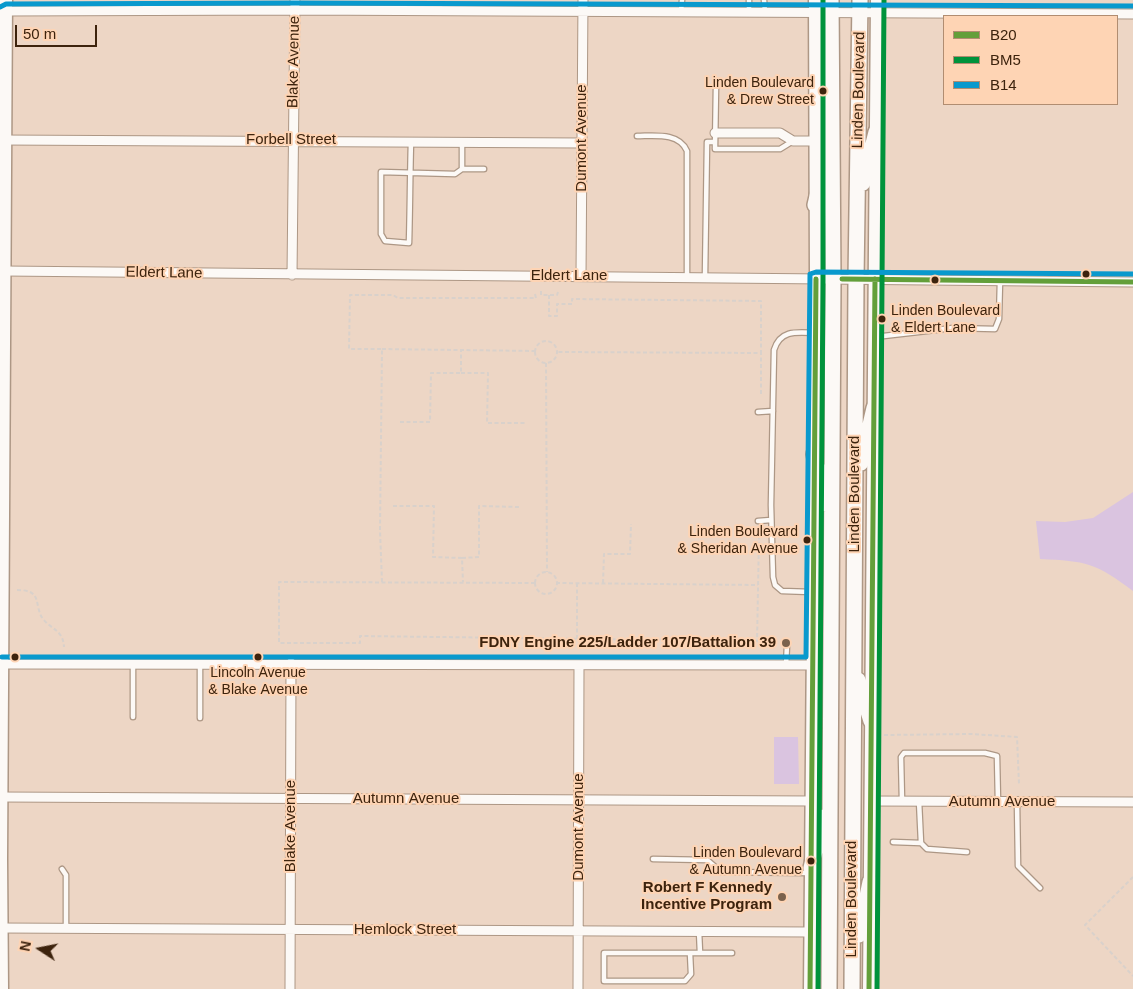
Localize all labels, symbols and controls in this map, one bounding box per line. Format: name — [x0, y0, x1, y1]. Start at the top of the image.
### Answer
scale bar — [18, 15, 100, 47]
legend — [943, 15, 1118, 105]
street label: Blake Avenue — [284, 16, 304, 108]
text: 50 m — [23, 25, 56, 42]
text: B20 — [990, 26, 1017, 43]
street label: Linden Boulevard — [849, 31, 869, 149]
text: BM5 — [990, 51, 1021, 68]
place label: Linden Boulevard & Drew Street — [705, 75, 814, 108]
text: B14 — [990, 76, 1017, 93]
street label: Dumont Avenue — [573, 84, 591, 192]
marker: Linden Boulevard & Drew Street — [818, 86, 828, 96]
street label: Forbell Street — [246, 131, 336, 149]
street label: Eldert Lane — [125, 263, 203, 283]
street label: Eldert Lane — [531, 267, 607, 285]
unlabelled marker — [1081, 269, 1091, 279]
unlabelled marker — [930, 275, 940, 285]
place label: Linden Boulevard & Eldert Lane — [891, 303, 1000, 336]
marker: Linden Boulevard & Eldert Lane — [877, 314, 887, 324]
street label: Linden Boulevard — [846, 436, 864, 552]
place label: Linden Boulevard & Sheridan Avenue — [678, 524, 798, 556]
marker: Linden Boulevard & Sheridan Avenue — [802, 535, 812, 545]
place label: FDNY Engine 225/Ladder 107/Battalion 39 — [479, 634, 776, 652]
marker: FDNY Engine 225/Ladder 107/Battalion 39 — [780, 637, 792, 649]
unlabelled marker — [10, 652, 20, 662]
marker: Lincoln Avenue & Blake Avenue — [253, 652, 263, 662]
place label: Lincoln Avenue & Blake Avenue — [208, 665, 308, 698]
street label: Dumont Avenue — [570, 773, 588, 881]
street label: Blake Avenue — [282, 780, 300, 872]
street label: Autumn Avenue — [353, 790, 459, 808]
street label: Autumn Avenue — [949, 793, 1055, 811]
street label: Linden Boulevard — [843, 841, 861, 957]
place label: Linden Boulevard & Autumn Avenue — [689, 845, 802, 878]
marker: Linden Boulevard & Autumn Avenue — [806, 856, 816, 866]
place label: Robert F Kennedy Incentive Program — [641, 879, 772, 914]
marker: Robert F Kennedy Incentive Program — [776, 891, 788, 903]
street label: Hemlock Street — [354, 921, 456, 939]
north arrow — [15, 924, 65, 974]
text: N — [16, 940, 34, 953]

